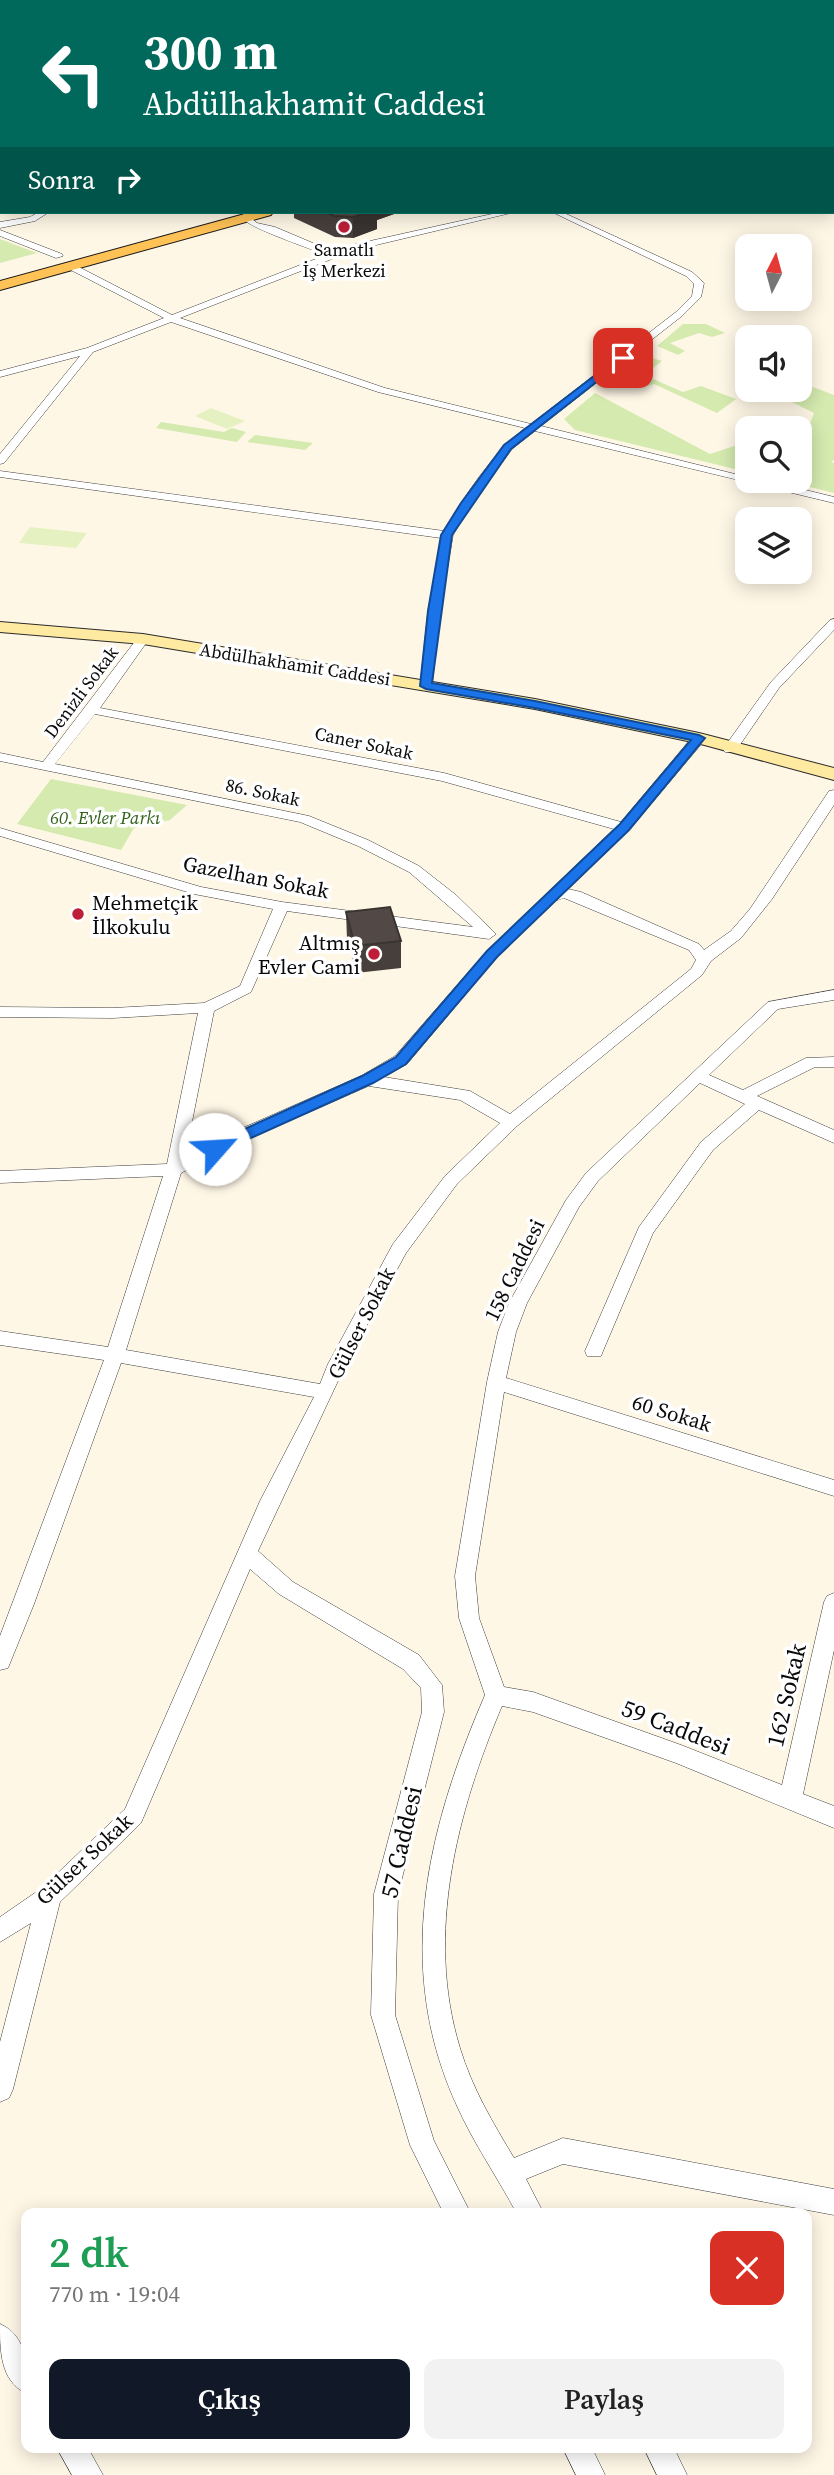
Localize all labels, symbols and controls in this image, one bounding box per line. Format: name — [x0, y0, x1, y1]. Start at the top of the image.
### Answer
text: 300 m — [143, 18, 278, 85]
icon: left — [28, 28, 119, 119]
text: Abdülhakhamit Caddesi — [143, 82, 486, 126]
icon: right — [109, 161, 147, 199]
text: Sonra — [28, 162, 95, 198]
marker: Samatlı İş Merkezi — [336, 219, 352, 235]
north arrow — [735, 234, 812, 312]
map controls — [735, 234, 812, 584]
place label: Samatlı İş Merkezi — [302, 237, 386, 283]
button: sound — [735, 325, 812, 402]
pin — [593, 328, 653, 388]
icon: arrive — [604, 339, 642, 377]
button: search — [735, 416, 812, 493]
button: layers — [735, 507, 812, 584]
street label: Abdülhakhamit Caddesi — [198, 637, 392, 691]
street label: Denizli Sokak — [38, 641, 124, 743]
street label: Caner Sokak — [312, 720, 416, 766]
street label: 86. Sokak — [224, 772, 303, 812]
park label: 60. Evler Parkı — [50, 805, 161, 830]
street label: Gazelhan Sokak — [181, 849, 332, 905]
place label: Mehmetçik İlkokulu — [92, 888, 199, 941]
marker: Mehmetçik İlkokulu — [70, 906, 86, 922]
place label: Altmış Evler Cami — [258, 928, 360, 981]
marker: Altmış Evler Cami — [366, 946, 382, 962]
position arrow — [178, 1112, 252, 1186]
street label: 158 Caddesi — [477, 1214, 551, 1326]
street label: Gülser Sokak — [320, 1262, 402, 1384]
street label: 60 Sokak — [629, 1387, 716, 1439]
street label: 162 Sokak — [758, 1639, 814, 1750]
street label: 59 Caddesi — [617, 1691, 735, 1763]
street label: 57 Caddesi — [372, 1783, 430, 1901]
street label: Gülser Sokak — [29, 1806, 139, 1911]
text: 2 dk — [49, 2223, 129, 2281]
button: close — [710, 2231, 784, 2305]
text: 770 m · 19:04 — [49, 2278, 180, 2310]
button: Çıkış — [49, 2359, 410, 2439]
button: Paylaş — [424, 2359, 784, 2439]

